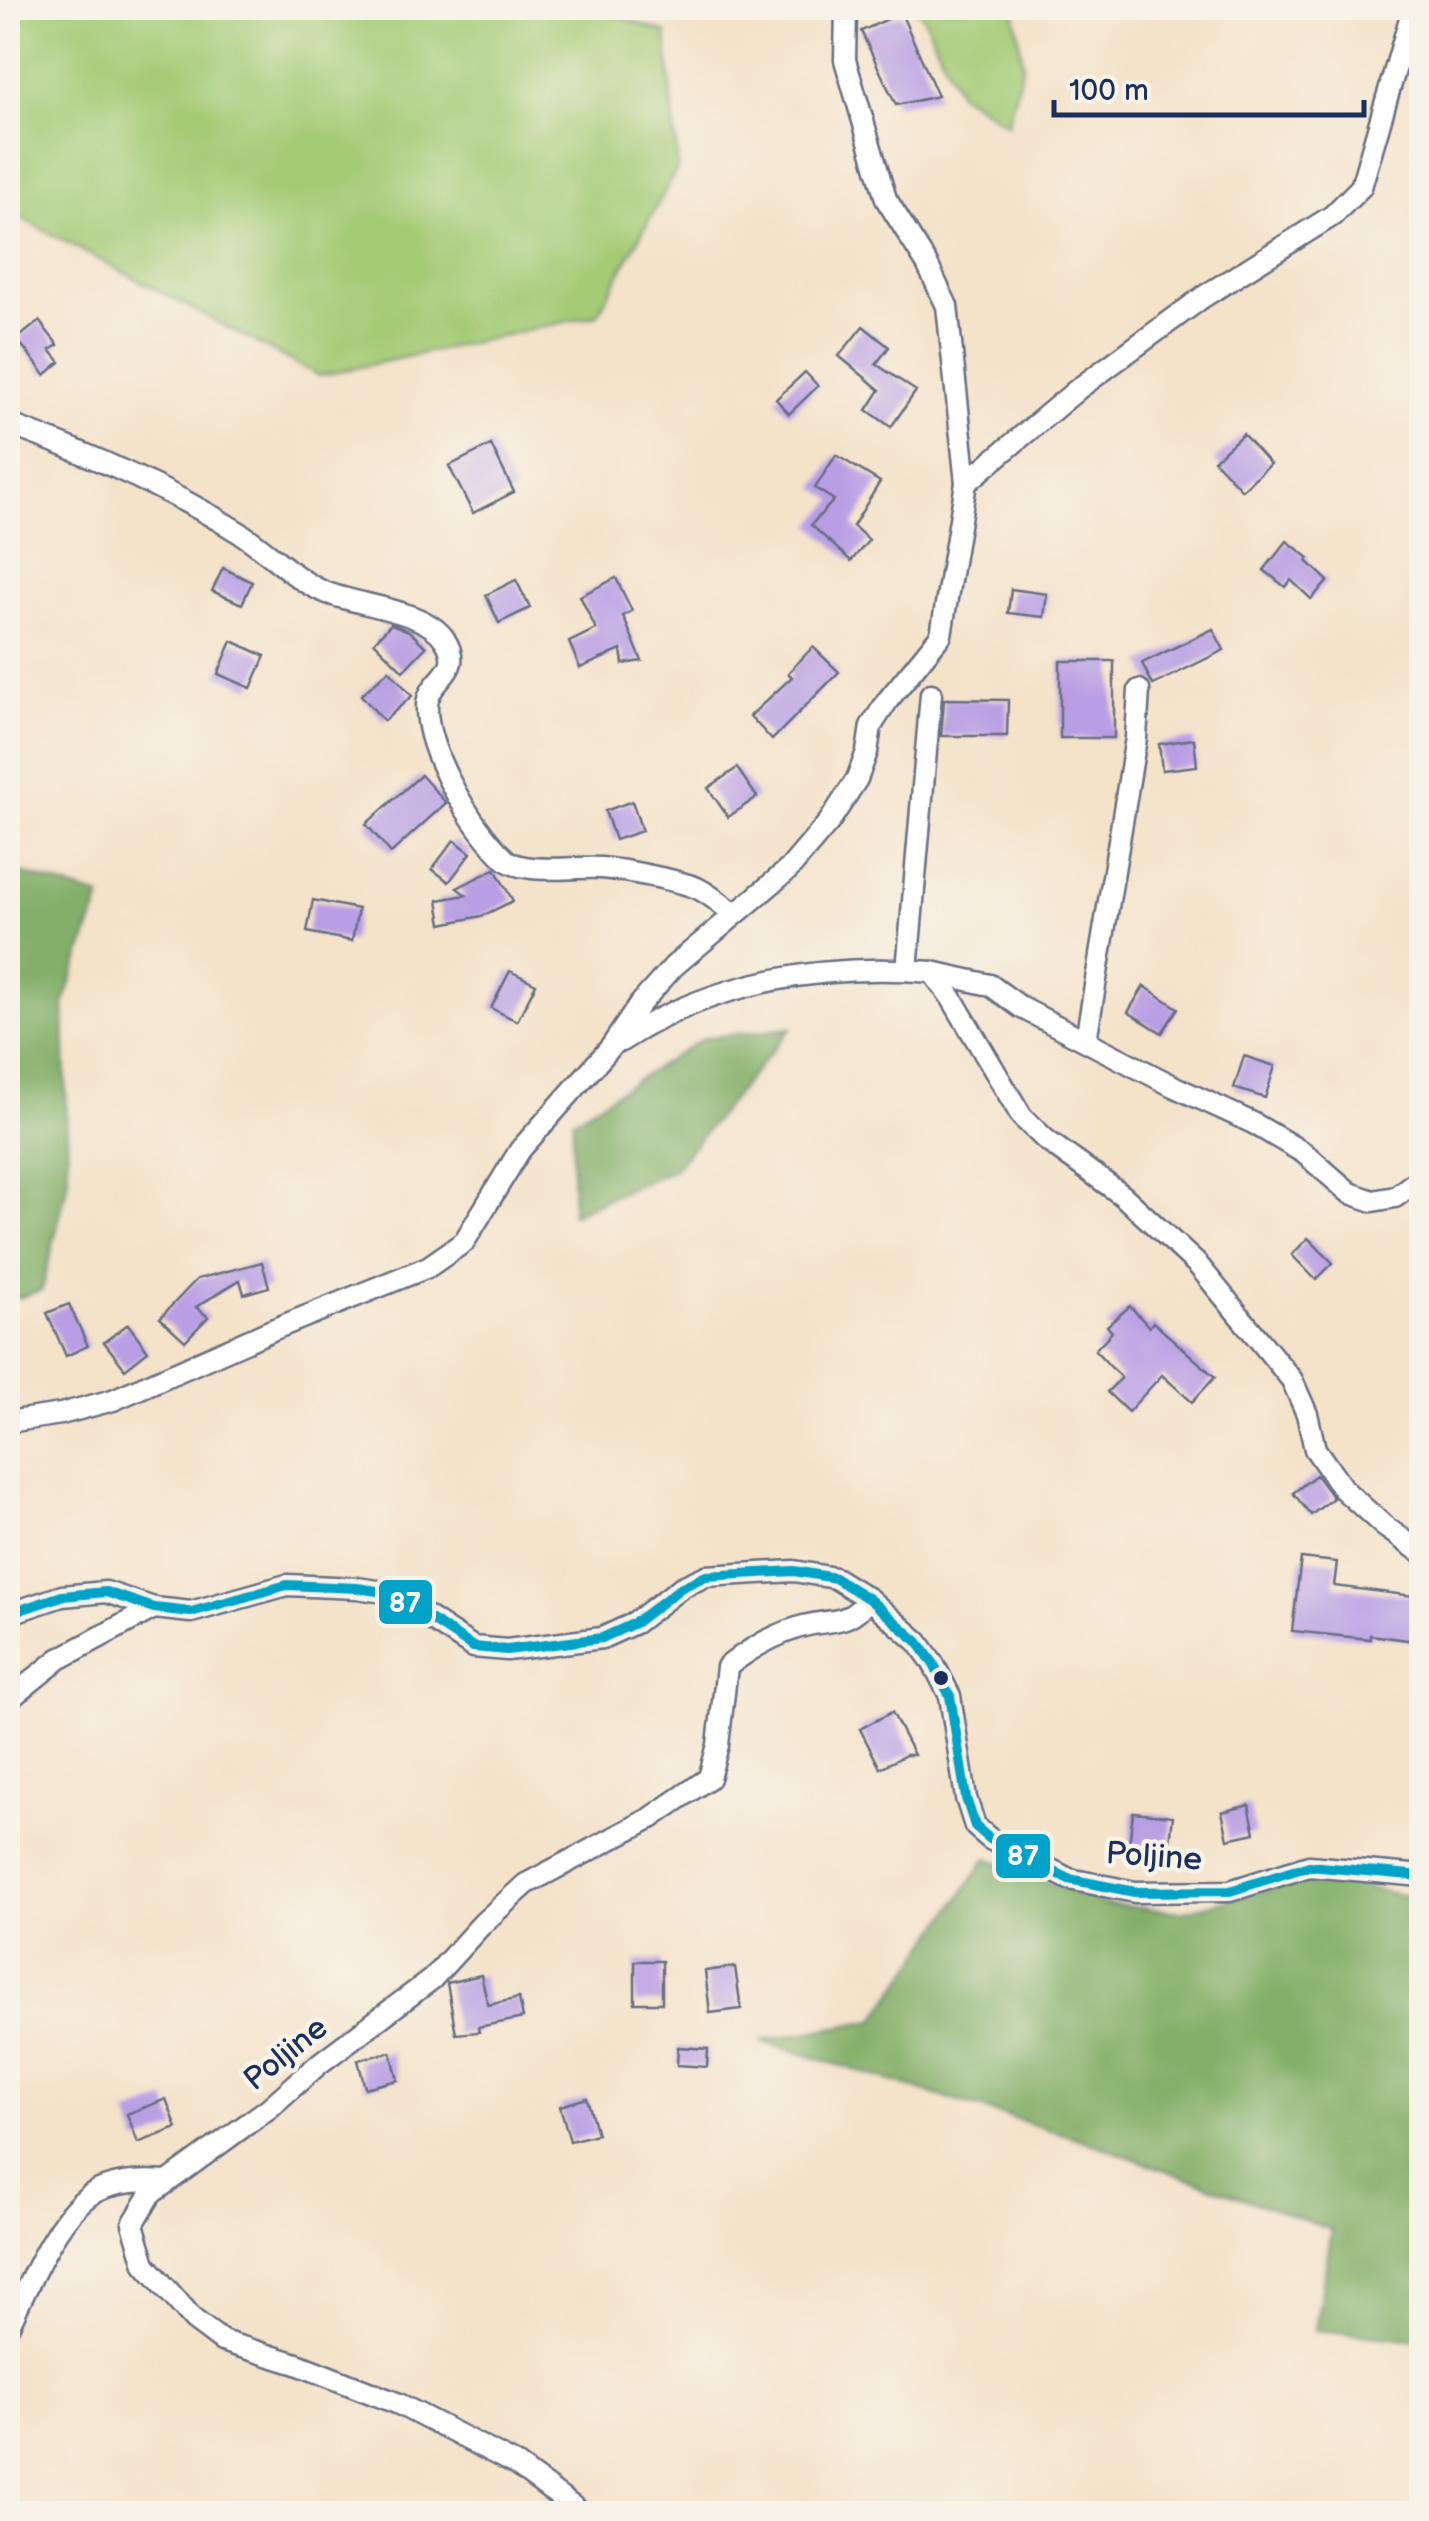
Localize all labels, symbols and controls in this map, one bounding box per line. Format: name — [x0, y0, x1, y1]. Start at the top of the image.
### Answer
scale bar — [1054, 55, 1364, 117]
text: 100 m — [1069, 73, 1149, 109]
line badge: 87 — [377, 1578, 434, 1626]
text: 87 — [389, 1587, 421, 1620]
unlabelled marker — [931, 1668, 951, 1688]
line badge: 87 — [994, 1832, 1052, 1880]
street label: Poljine — [1105, 1834, 1203, 1880]
text: 87 — [1007, 1840, 1039, 1873]
street label: Poljine — [236, 2009, 336, 2099]

